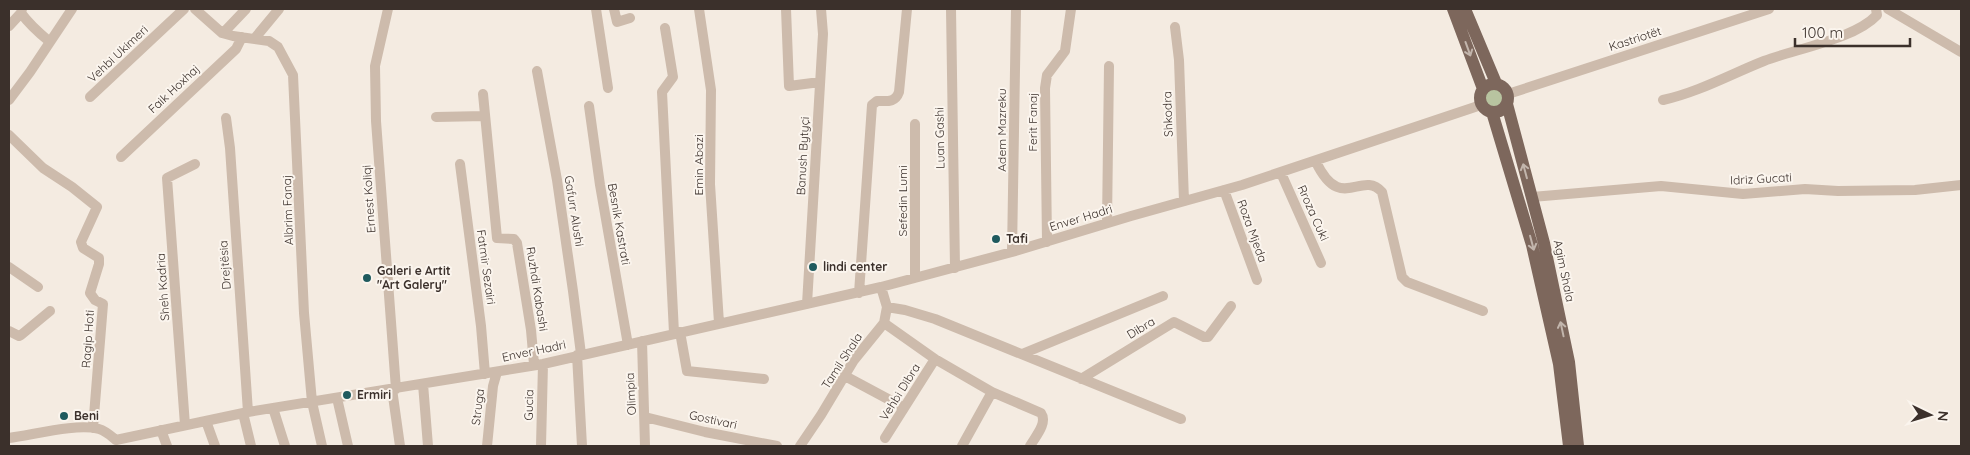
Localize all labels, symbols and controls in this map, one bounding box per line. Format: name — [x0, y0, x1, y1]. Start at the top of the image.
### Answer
scale bar — [1795, 15, 1910, 47]
street label: Vehbi Ukimeri — [84, 22, 151, 85]
street label: Kastriotët — [1607, 23, 1663, 54]
text: 100 m — [1802, 23, 1843, 42]
one-way arrow — [1464, 41, 1473, 56]
street label: Faik Hoxhaj — [145, 61, 203, 116]
street label: Adem Mazreku — [994, 88, 1009, 172]
street label: Shkodra — [1159, 91, 1176, 137]
street label: Ferit Fanaj — [1025, 92, 1040, 152]
street label: Luan Gashi — [931, 107, 948, 169]
street label: Banush Bytyçi — [793, 116, 812, 196]
street label: Emin Abazi — [691, 134, 706, 196]
one-way arrow — [1520, 163, 1529, 179]
street label: Ernest Koliqi — [359, 164, 378, 234]
street label: Sefedin Lumi — [895, 166, 910, 236]
street label: Idriz Gucati — [1730, 169, 1792, 188]
street label: Gafurr Alushi — [561, 174, 588, 248]
street label: Albrim Fanaj — [279, 175, 296, 245]
street label: Besnik Kastrati — [605, 182, 634, 266]
street label: Rroza Cuki — [1295, 183, 1332, 243]
street label: Roza Mjeda — [1234, 197, 1271, 264]
street label: Enver Hadri — [1048, 201, 1114, 234]
street label: Fatmir Sezairi — [474, 228, 499, 305]
place label: Tafi — [1006, 231, 1028, 246]
marker: Tafi — [990, 233, 1002, 245]
one-way arrow — [1527, 234, 1537, 250]
street label: Agim Shala — [1551, 239, 1578, 303]
street label: Drejtësia — [215, 240, 234, 290]
street label: Ruzhdi Kabashi — [523, 246, 552, 332]
street label: Sheh Kadria — [153, 253, 172, 321]
place label: lindi center — [823, 259, 888, 274]
marker: lindi center — [807, 261, 819, 273]
place label: Galeri e Artit "Art Galery" — [377, 263, 451, 292]
marker: Galeri e Artit "Art Galery" — [361, 272, 373, 284]
street label: Ragip Hoti — [78, 309, 97, 369]
street label: Dibra — [1124, 313, 1158, 342]
one-way arrow — [1556, 321, 1566, 337]
street label: Tamil Shala — [818, 330, 865, 392]
street label: Enver Hadri — [501, 336, 567, 365]
street label: Vehbi Dibra — [876, 360, 923, 423]
street label: Olimpia — [622, 372, 639, 416]
place label: Ermiri — [357, 387, 391, 402]
street label: Struga — [468, 388, 487, 426]
marker: Ermiri — [341, 389, 353, 401]
street label: Gucia — [521, 389, 536, 421]
north arrow — [1905, 390, 1955, 440]
street label: Gostivari — [688, 407, 738, 432]
place label: Beni — [74, 408, 99, 423]
marker: Beni — [58, 410, 70, 422]
text: N — [1934, 410, 1952, 422]

